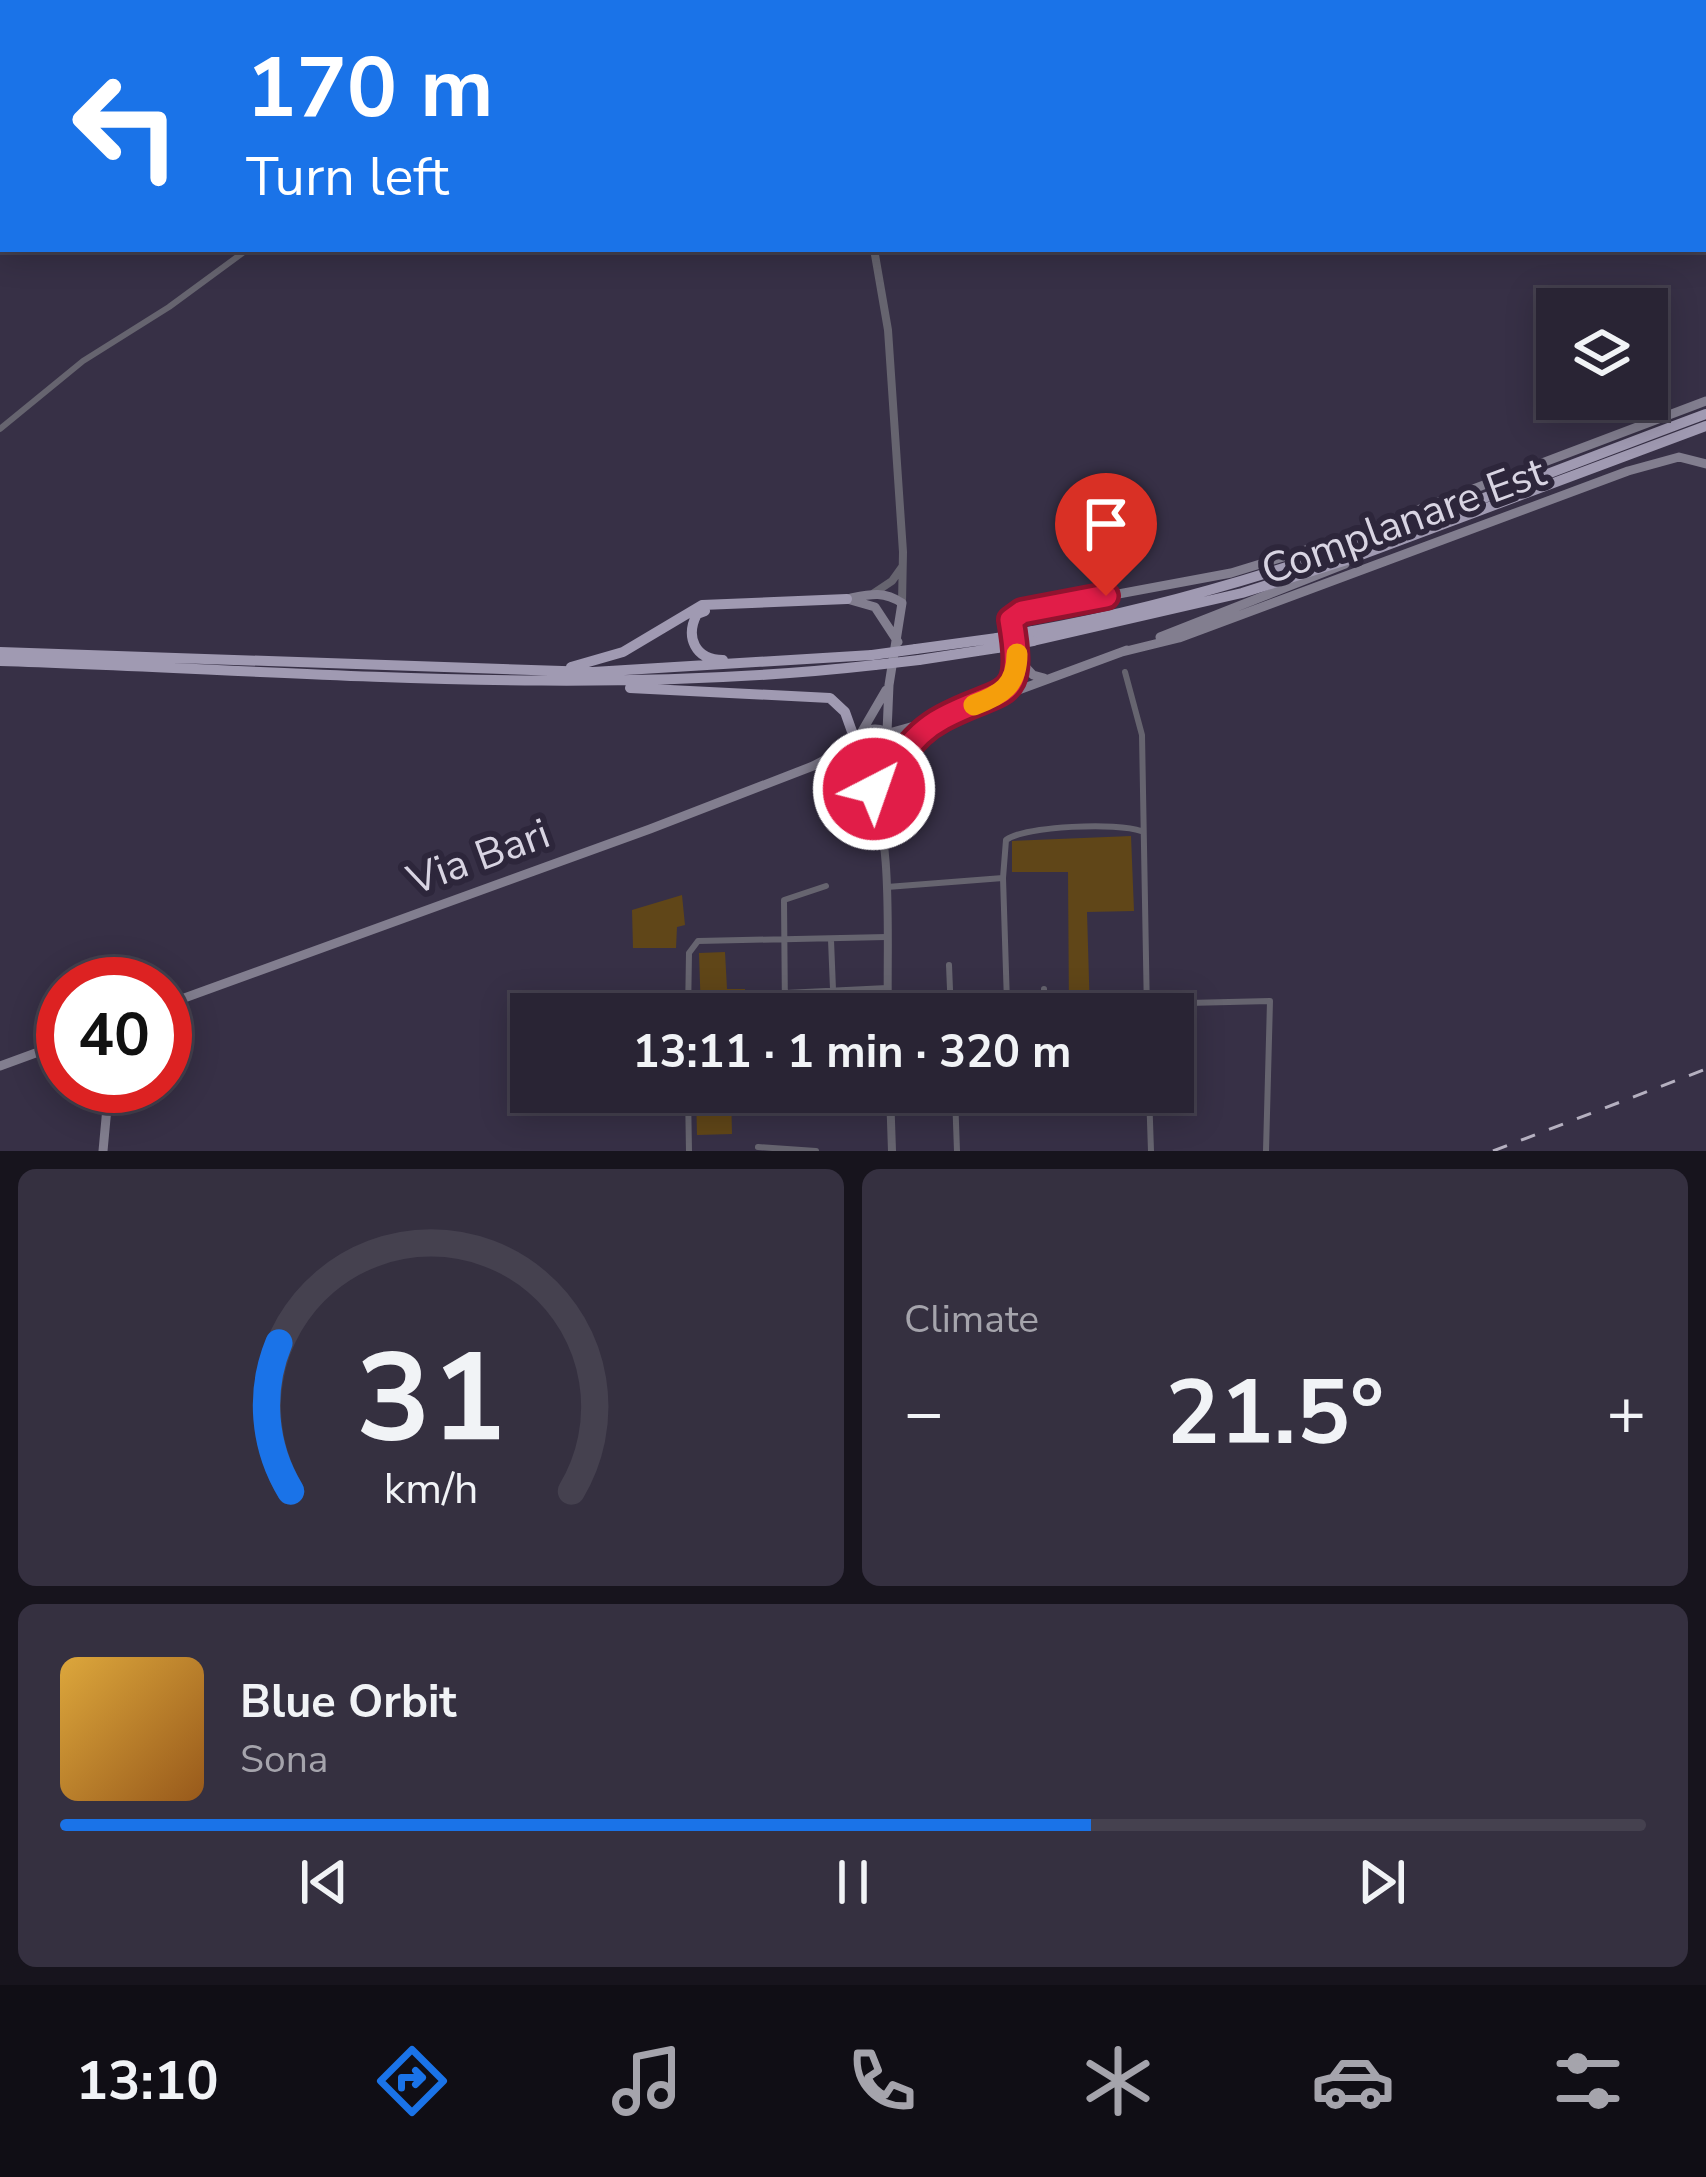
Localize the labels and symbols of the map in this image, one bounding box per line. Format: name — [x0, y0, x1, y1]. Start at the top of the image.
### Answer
street label: Complanare Est — [1254, 444, 1554, 599]
pin — [1055, 473, 1157, 596]
position arrow — [811, 726, 937, 852]
street label: Via Bari — [399, 805, 557, 910]
speed limit sign: 40 — [36, 957, 192, 1113]

